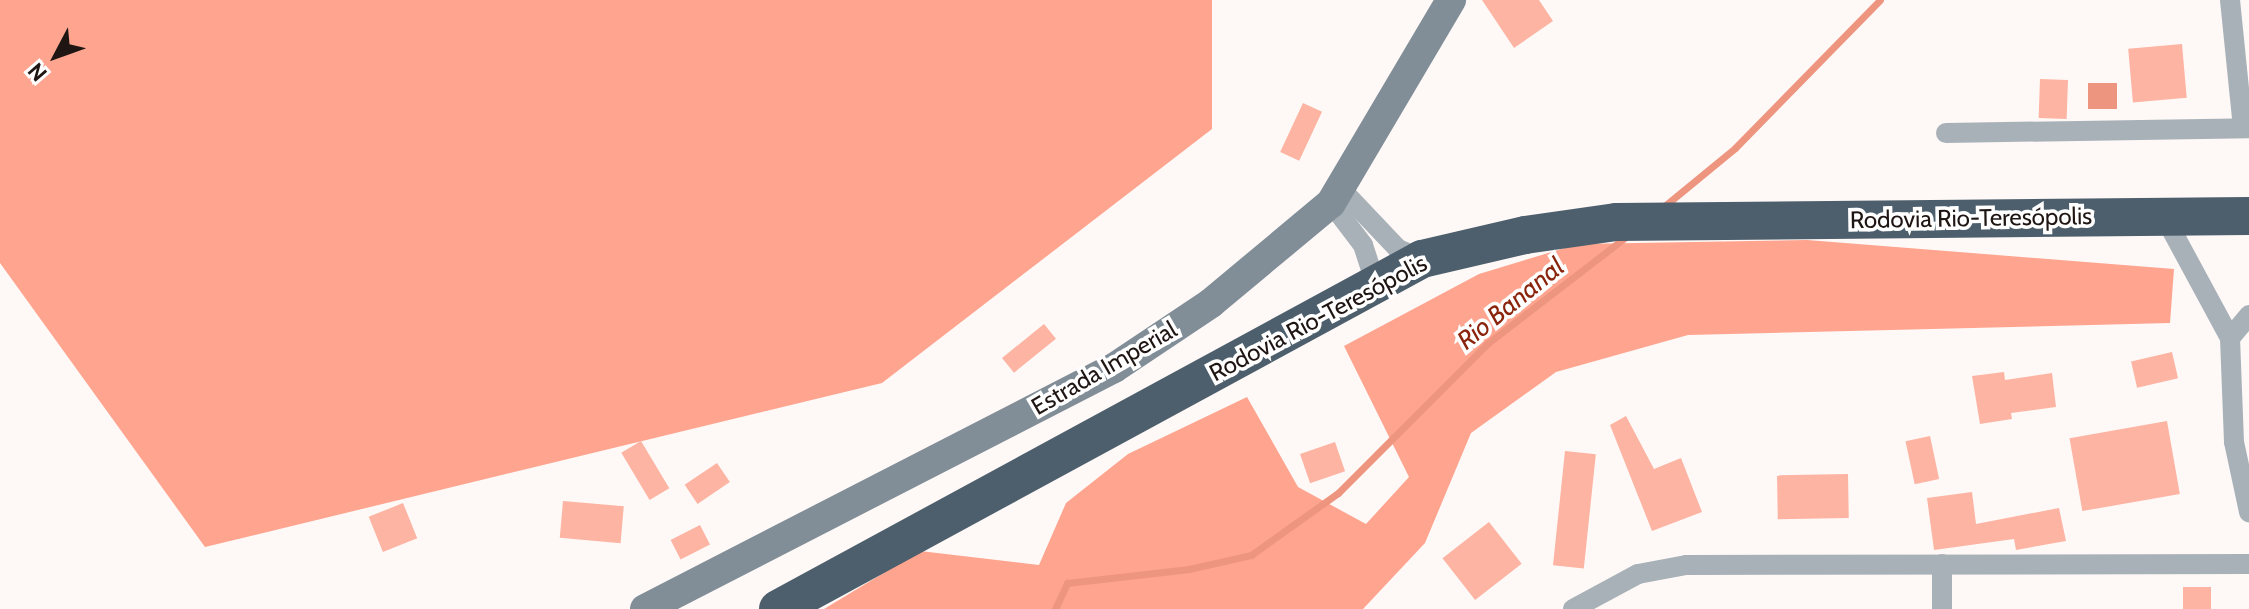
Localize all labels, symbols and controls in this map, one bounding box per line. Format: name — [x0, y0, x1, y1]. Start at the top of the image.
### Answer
north arrow — [16, 16, 96, 96]
text: N — [22, 57, 53, 87]
street label: Rodovia Rio-Teresópolis — [1850, 201, 2092, 235]
street label: Rodovia Rio-Teresópolis — [1204, 248, 1432, 388]
water label: Rio Bananal — [1451, 252, 1571, 356]
street label: Estrada Imperial — [1026, 315, 1182, 421]

